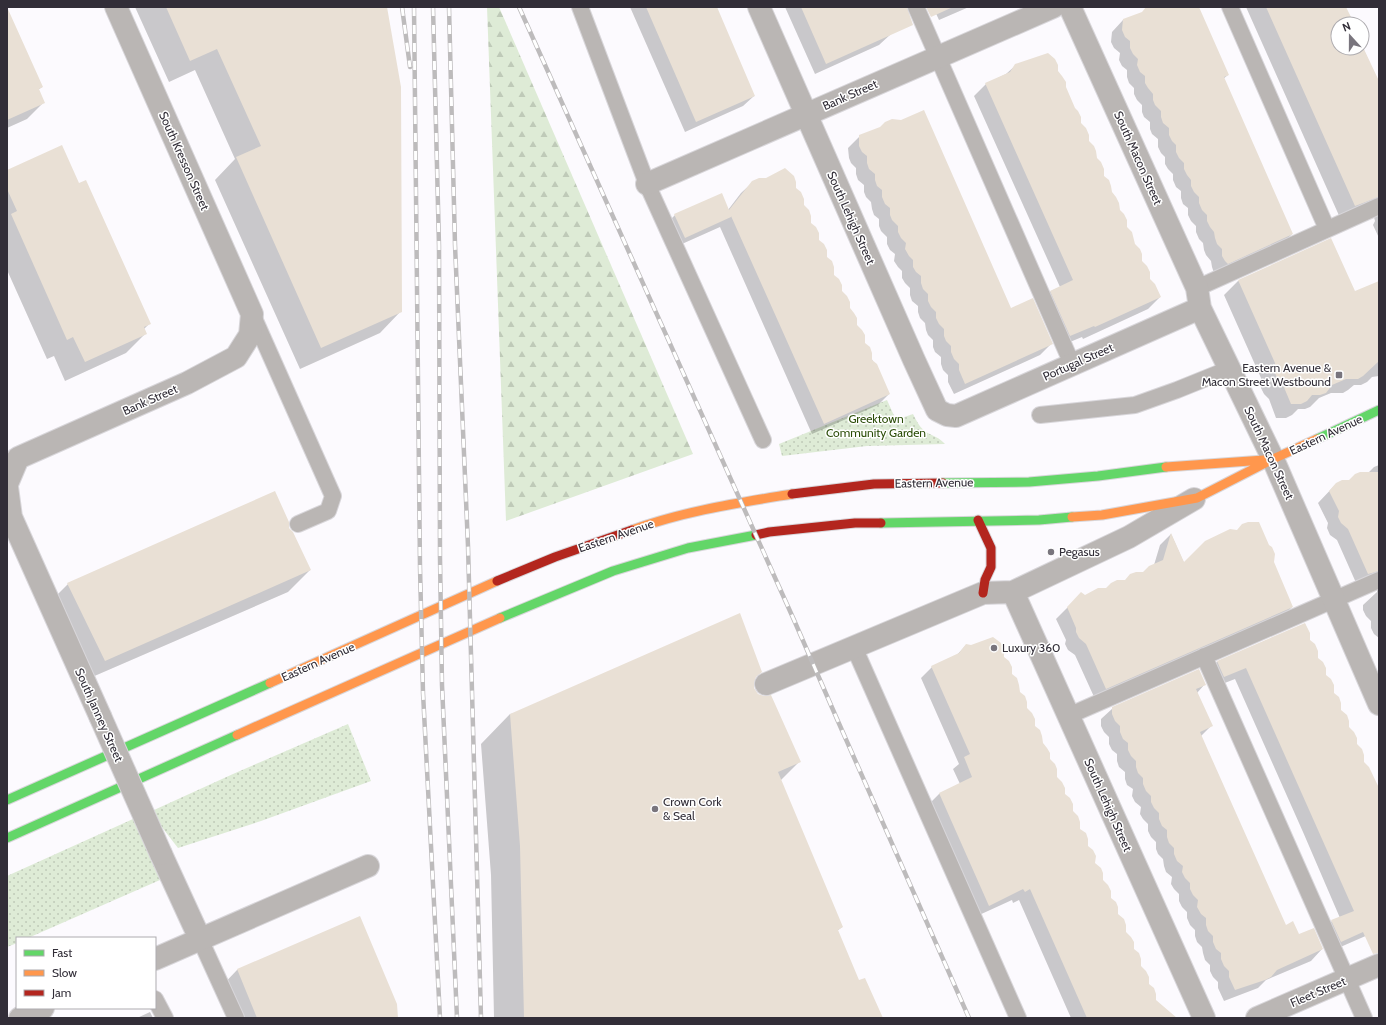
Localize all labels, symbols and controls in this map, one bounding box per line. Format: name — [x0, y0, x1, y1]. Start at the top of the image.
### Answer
north arrow — [1330, 16, 1370, 56]
text: N — [1340, 19, 1353, 35]
street label: Bank Street — [820, 76, 880, 113]
street label: South Kresson Street — [156, 109, 213, 213]
street label: South Macon Street — [1111, 109, 1166, 207]
street label: South Lehigh Street — [824, 169, 879, 267]
street label: Portugal Street — [1040, 339, 1115, 384]
place label: Eastern Avenue & Macon Street Westbound — [1202, 360, 1332, 389]
marker: Eastern Avenue & Macon Street Westbound — [1334, 370, 1344, 380]
street label: Bank Street — [120, 381, 180, 418]
street label: South Macon Street — [1241, 404, 1298, 502]
park label: Greektown Community Garden — [826, 411, 926, 440]
street label: Eastern Avenue — [1287, 411, 1365, 458]
street label: Eastern Avenue — [894, 474, 974, 491]
street label: Eastern Avenue — [576, 516, 656, 555]
place label: Pegasus — [1059, 544, 1100, 559]
marker: Pegasus — [1046, 547, 1056, 557]
street label: Eastern Avenue — [279, 639, 357, 684]
place label: Luxury 360 — [1002, 640, 1060, 655]
marker: Luxury 360 — [989, 643, 999, 653]
street label: South Janney Street — [72, 666, 127, 764]
street label: South Lehigh Street — [1081, 756, 1136, 854]
place label: Crown Cork & Seal — [663, 794, 722, 823]
marker: Crown Cork & Seal — [650, 804, 660, 814]
legend — [16, 937, 156, 1009]
text: Fast — [52, 945, 72, 960]
text: Slow — [52, 965, 77, 980]
street label: Fleet Street — [1288, 973, 1348, 1010]
text: Jam — [51, 985, 71, 1000]

